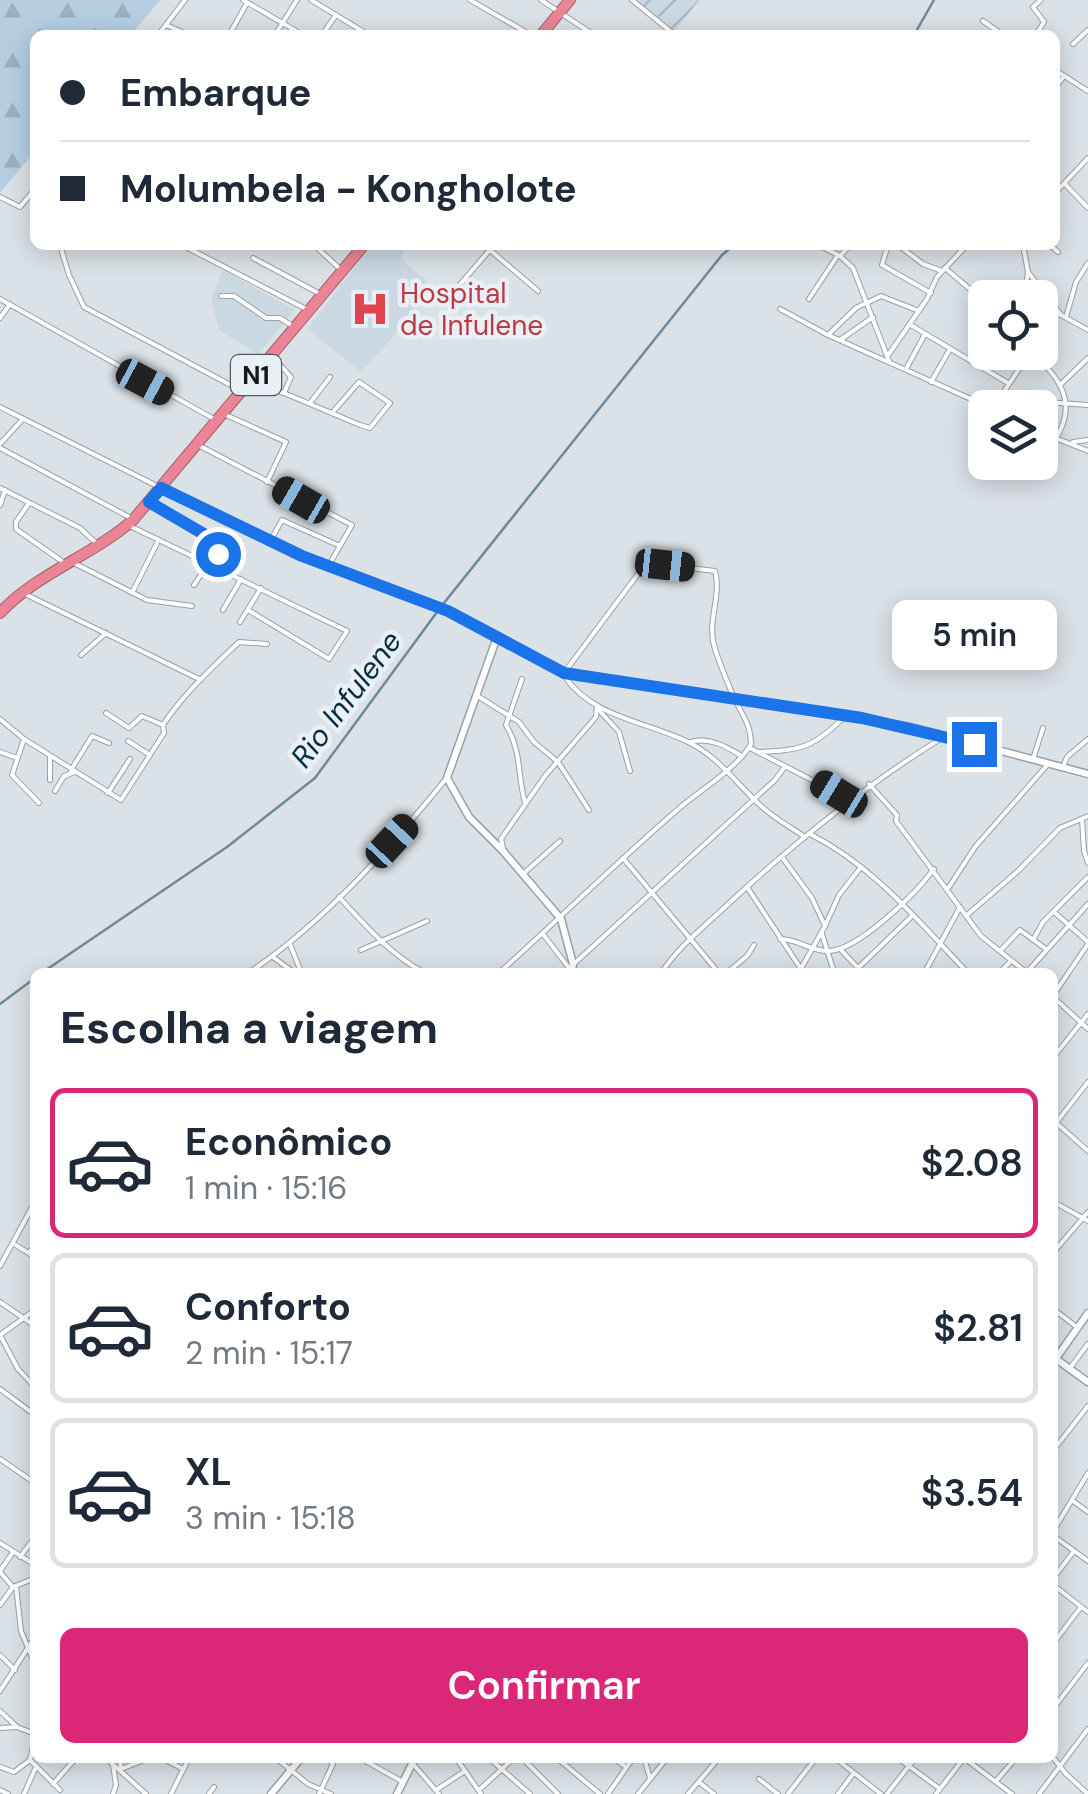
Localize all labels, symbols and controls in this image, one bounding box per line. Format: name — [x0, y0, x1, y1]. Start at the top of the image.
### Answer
text: Embarque — [120, 68, 312, 118]
text: Molumbela - Kongholote — [120, 164, 577, 214]
place label: Hospital de Infulene — [400, 275, 543, 344]
map controls — [968, 280, 1058, 480]
button: locate — [968, 280, 1058, 370]
hospital icon: Hospital de Infulene — [349, 288, 391, 330]
car — [111, 355, 179, 409]
road number: N1 — [231, 355, 281, 395]
button: layers — [968, 390, 1058, 480]
car — [268, 472, 334, 528]
route start — [196, 532, 241, 577]
car — [634, 547, 696, 583]
callout: 5 min — [892, 599, 1056, 669]
text: 5 min — [932, 614, 1017, 656]
water label: Rio Infulene — [282, 623, 410, 775]
route end — [952, 722, 997, 767]
car — [806, 766, 872, 822]
car — [361, 809, 423, 873]
text: Escolha a viagem — [60, 998, 438, 1057]
text: Econômico — [185, 1117, 392, 1167]
icon: car — [65, 1118, 155, 1208]
text: $2.08 — [921, 1138, 1023, 1188]
text: 1 min · 15:16 — [185, 1167, 347, 1209]
text: Conforto — [185, 1282, 351, 1332]
icon: car — [65, 1283, 155, 1373]
text: $2.81 — [933, 1303, 1023, 1353]
text: 2 min · 15:17 — [185, 1332, 353, 1374]
text: XL — [185, 1447, 232, 1497]
icon: car — [65, 1448, 155, 1538]
text: $3.54 — [921, 1468, 1023, 1518]
text: 3 min · 15:18 — [185, 1497, 356, 1539]
button: Confirmar — [60, 1628, 1028, 1743]

